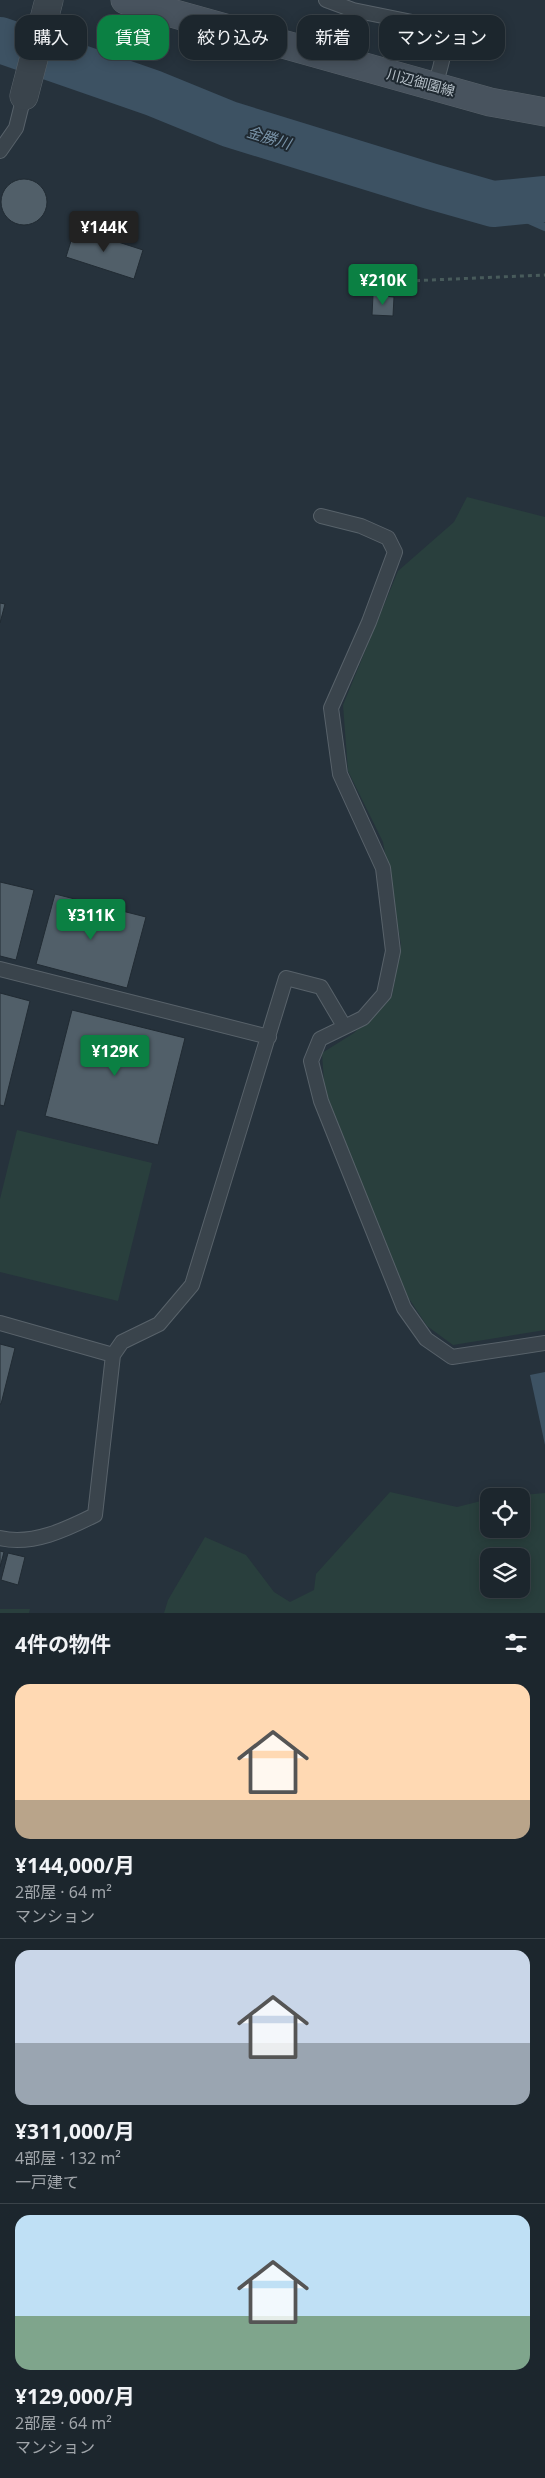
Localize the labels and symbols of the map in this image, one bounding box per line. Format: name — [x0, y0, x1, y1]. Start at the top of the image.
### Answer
street label: 川辺御園線 — [385, 64, 457, 100]
water label: 金勝川 — [245, 121, 295, 154]
pin: ¥144K — [69, 210, 139, 253]
pin: ¥210K — [348, 264, 418, 306]
pin: ¥311K — [56, 898, 126, 941]
pin: ¥129K — [80, 1034, 150, 1077]

